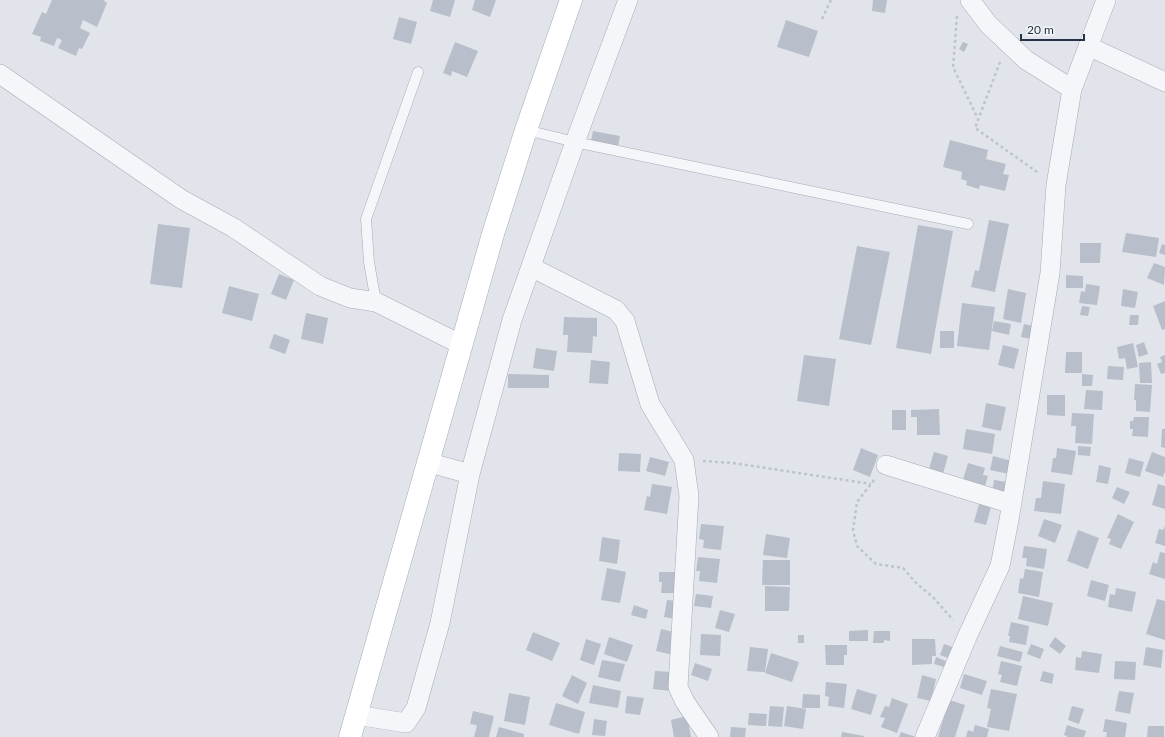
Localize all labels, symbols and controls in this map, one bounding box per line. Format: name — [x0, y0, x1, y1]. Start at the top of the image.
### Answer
scale bar — [1021, 16, 1084, 42]
text: 20 m — [1027, 22, 1054, 37]

